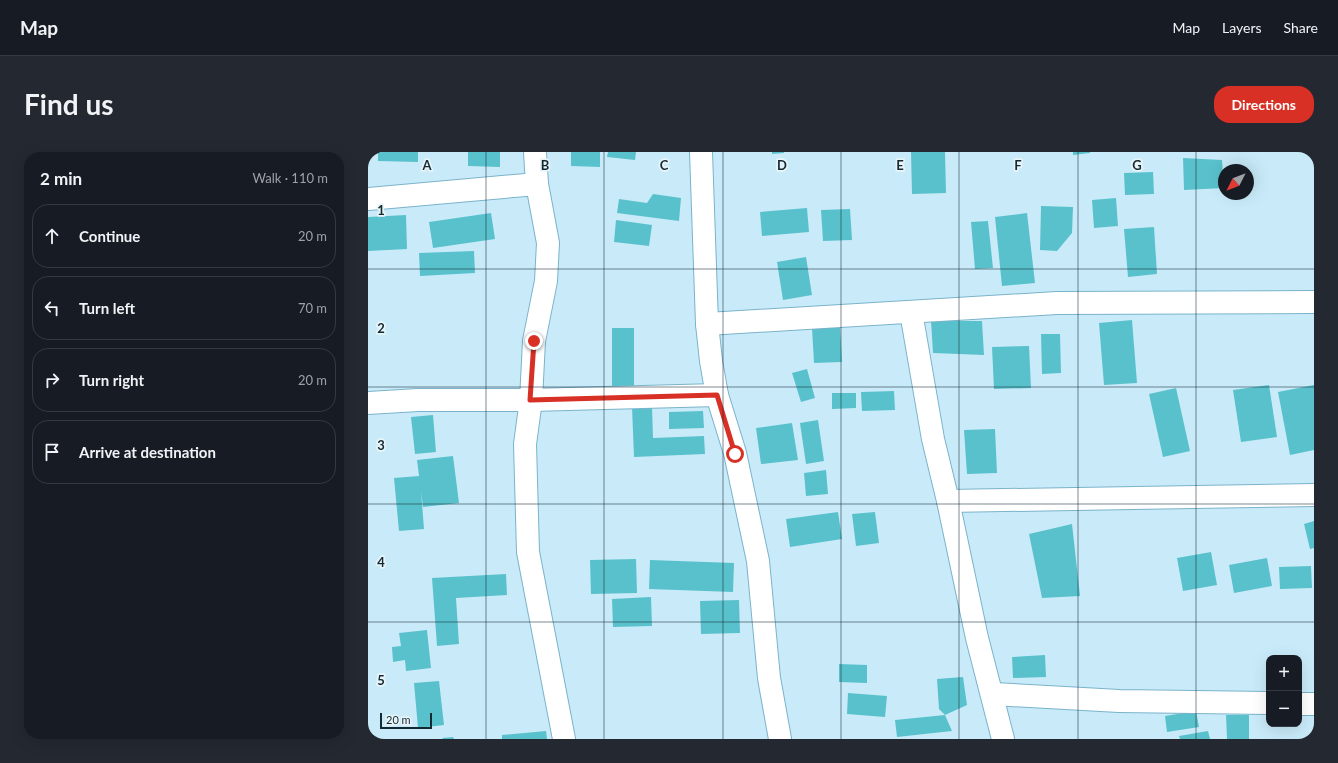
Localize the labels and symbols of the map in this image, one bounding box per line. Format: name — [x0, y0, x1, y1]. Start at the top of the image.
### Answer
text: A — [421, 157, 432, 173]
text: B — [541, 157, 550, 173]
text: C — [660, 157, 669, 173]
text: D — [777, 157, 787, 173]
text: E — [896, 157, 904, 173]
text: F — [1014, 157, 1022, 173]
text: G — [1132, 157, 1142, 173]
north arrow — [1218, 164, 1254, 200]
text: 1 — [377, 202, 385, 218]
text: 2 — [377, 320, 385, 336]
route end — [525, 332, 543, 350]
text: 3 — [377, 437, 385, 453]
route start — [726, 445, 744, 463]
text: 4 — [377, 554, 385, 570]
text: 5 — [377, 672, 385, 688]
scale bar — [380, 711, 432, 730]

